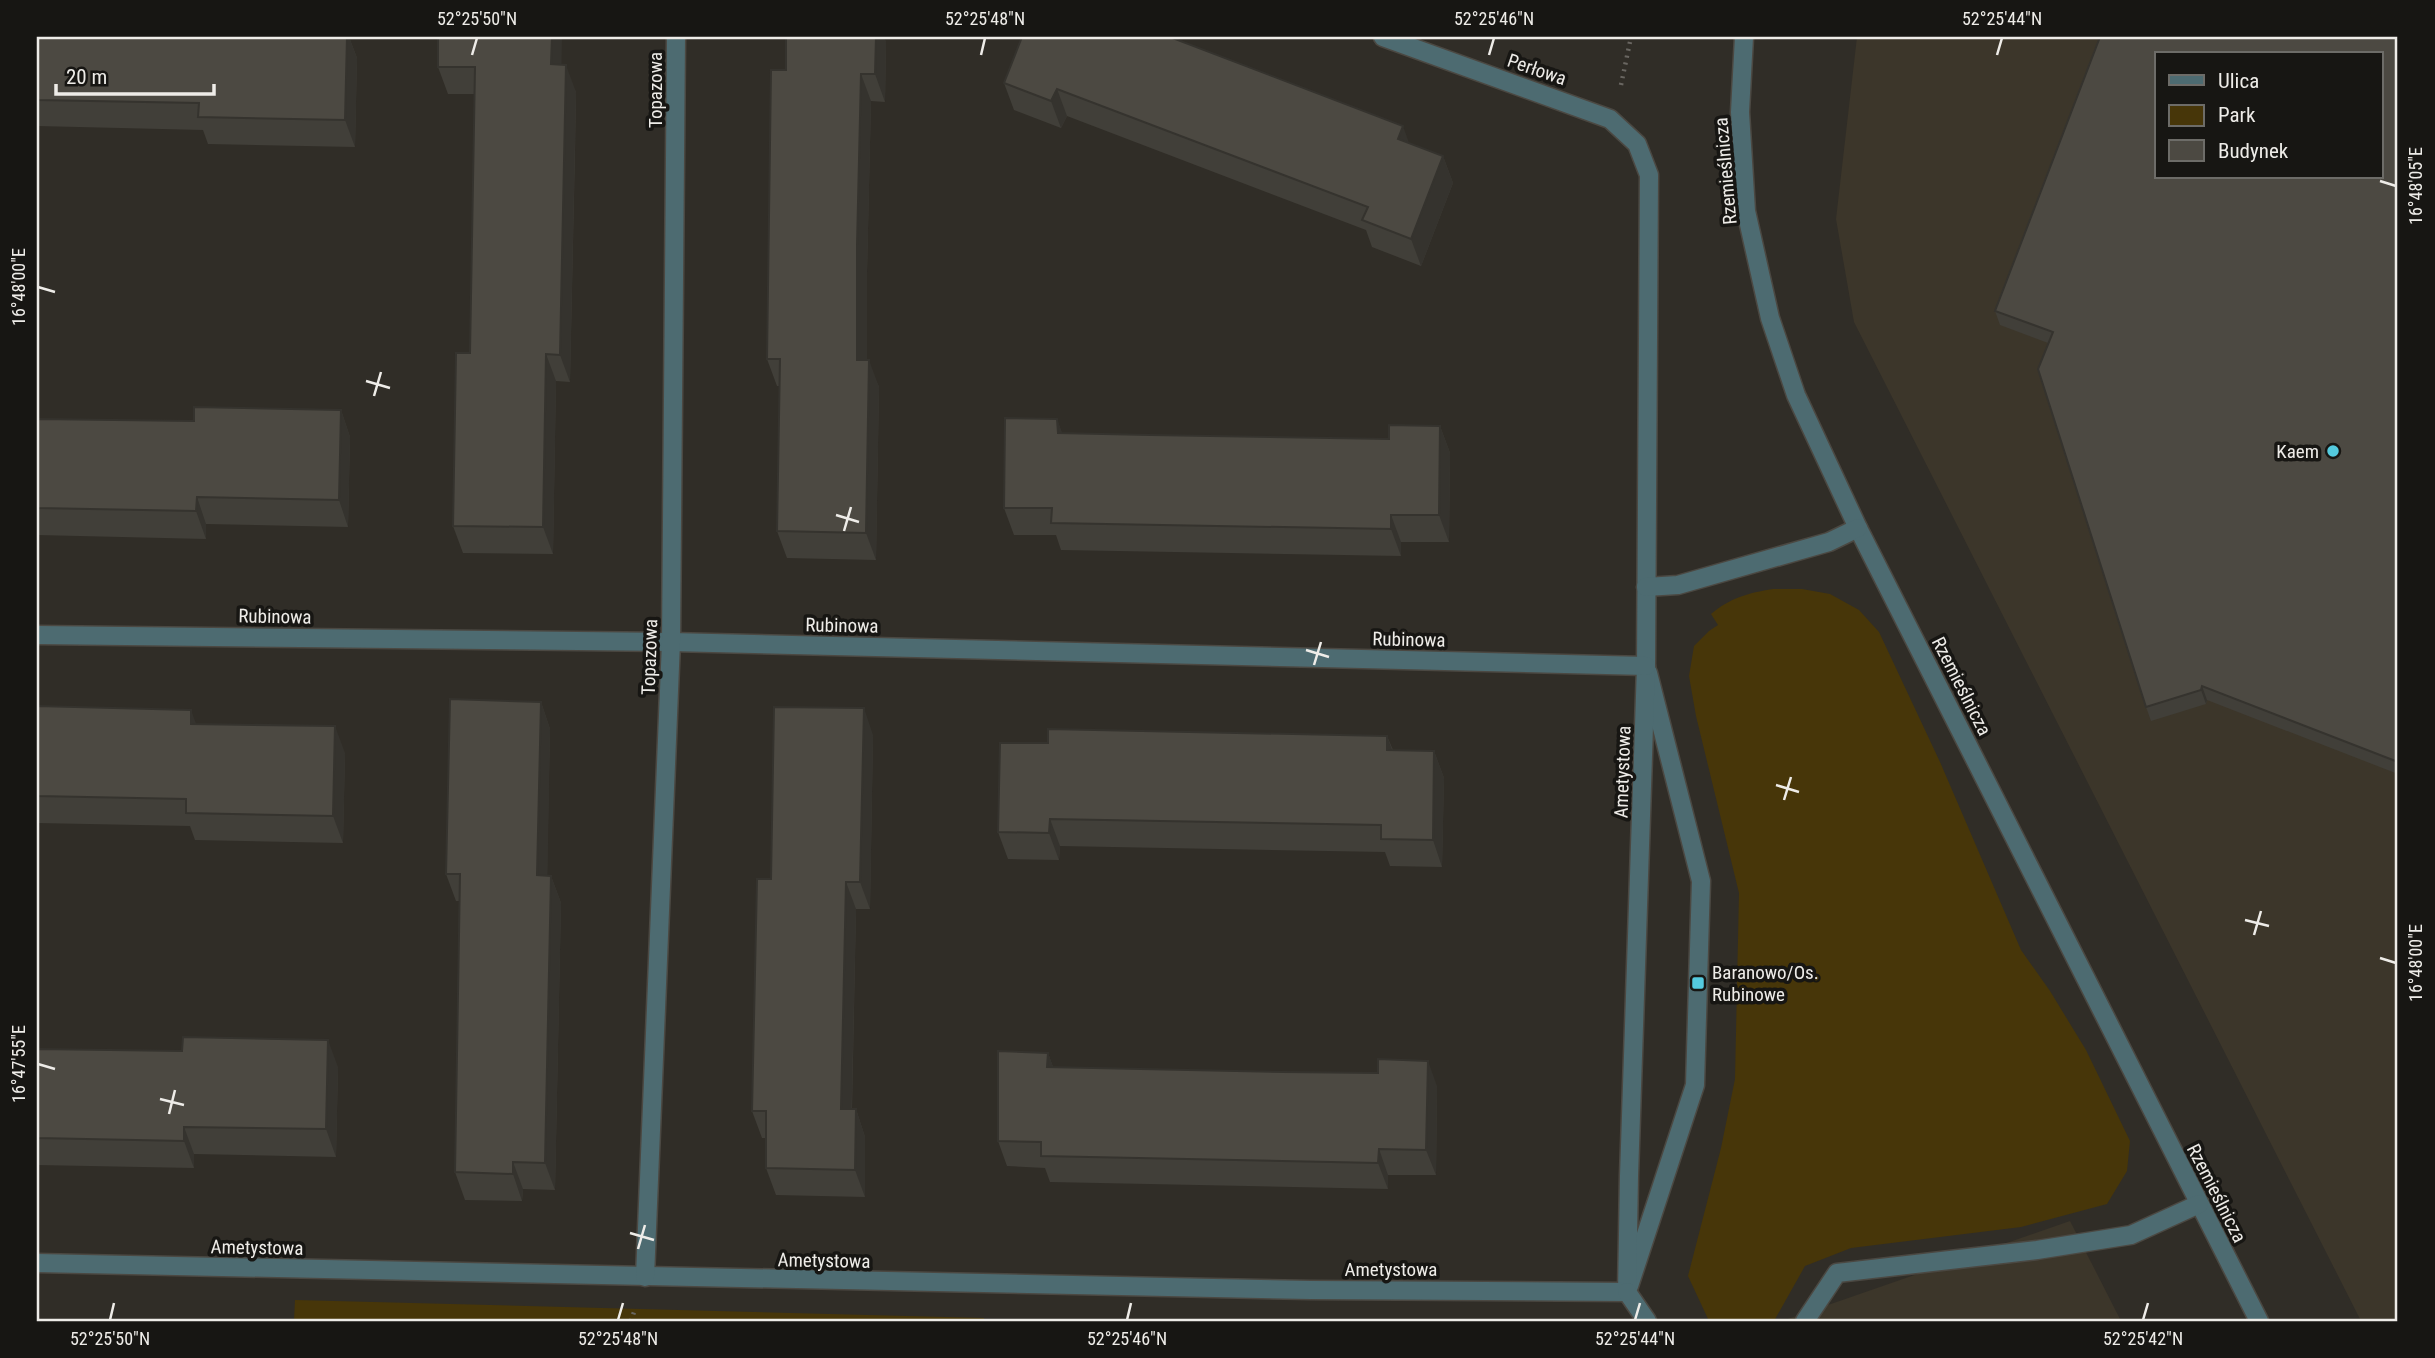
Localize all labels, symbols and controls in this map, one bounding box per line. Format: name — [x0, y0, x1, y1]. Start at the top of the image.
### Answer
text: 52°25'50"N — [437, 8, 517, 29]
text: 52°25'48"N — [945, 8, 1025, 29]
text: 52°25'46"N — [1454, 8, 1534, 29]
text: 52°25'44"N — [1962, 8, 2042, 29]
street label: Perłowa — [1504, 49, 1569, 90]
scale bar — [56, 52, 214, 96]
street label: Topazowa — [644, 52, 667, 128]
legend — [2155, 52, 2382, 178]
text: 20 m — [66, 65, 107, 89]
text: Ulica — [2218, 69, 2259, 93]
text: Park — [2218, 103, 2256, 127]
street label: Rzemieślnicza — [1709, 116, 1742, 226]
text: Budynek — [2218, 139, 2289, 163]
text: 16°48'05"E — [2405, 147, 2426, 225]
text: 16°48'00"E — [8, 248, 29, 326]
place label: Kaem — [2276, 440, 2319, 463]
marker: Kaem — [2325, 443, 2341, 459]
street label: Rubinowa — [238, 604, 312, 629]
street label: Rubinowa — [805, 613, 879, 638]
street label: Topazowa — [637, 619, 662, 695]
street label: Rubinowa — [1372, 627, 1446, 652]
street label: Rzemieślnicza — [1927, 633, 1996, 739]
street label: Ametystowa — [1609, 725, 1636, 819]
text: 16°48'00"E — [2405, 924, 2426, 1002]
place label: Baranowo/Os. Rubinowe — [1712, 961, 1819, 1006]
marker: Baranowo/Os. Rubinowe — [1690, 975, 1706, 991]
text: 16°47'55"E — [8, 1025, 29, 1103]
street label: Rzemieślnicza — [2182, 1140, 2251, 1246]
street label: Ametystowa — [210, 1235, 304, 1260]
street label: Ametystowa — [777, 1248, 871, 1273]
street label: Ametystowa — [1345, 1258, 1437, 1281]
text: 52°25'50"N — [70, 1328, 150, 1349]
text: 52°25'48"N — [578, 1328, 658, 1349]
text: 52°25'46"N — [1087, 1328, 1167, 1349]
text: 52°25'44"N — [1595, 1328, 1675, 1349]
text: 52°25'42"N — [2103, 1328, 2183, 1349]

